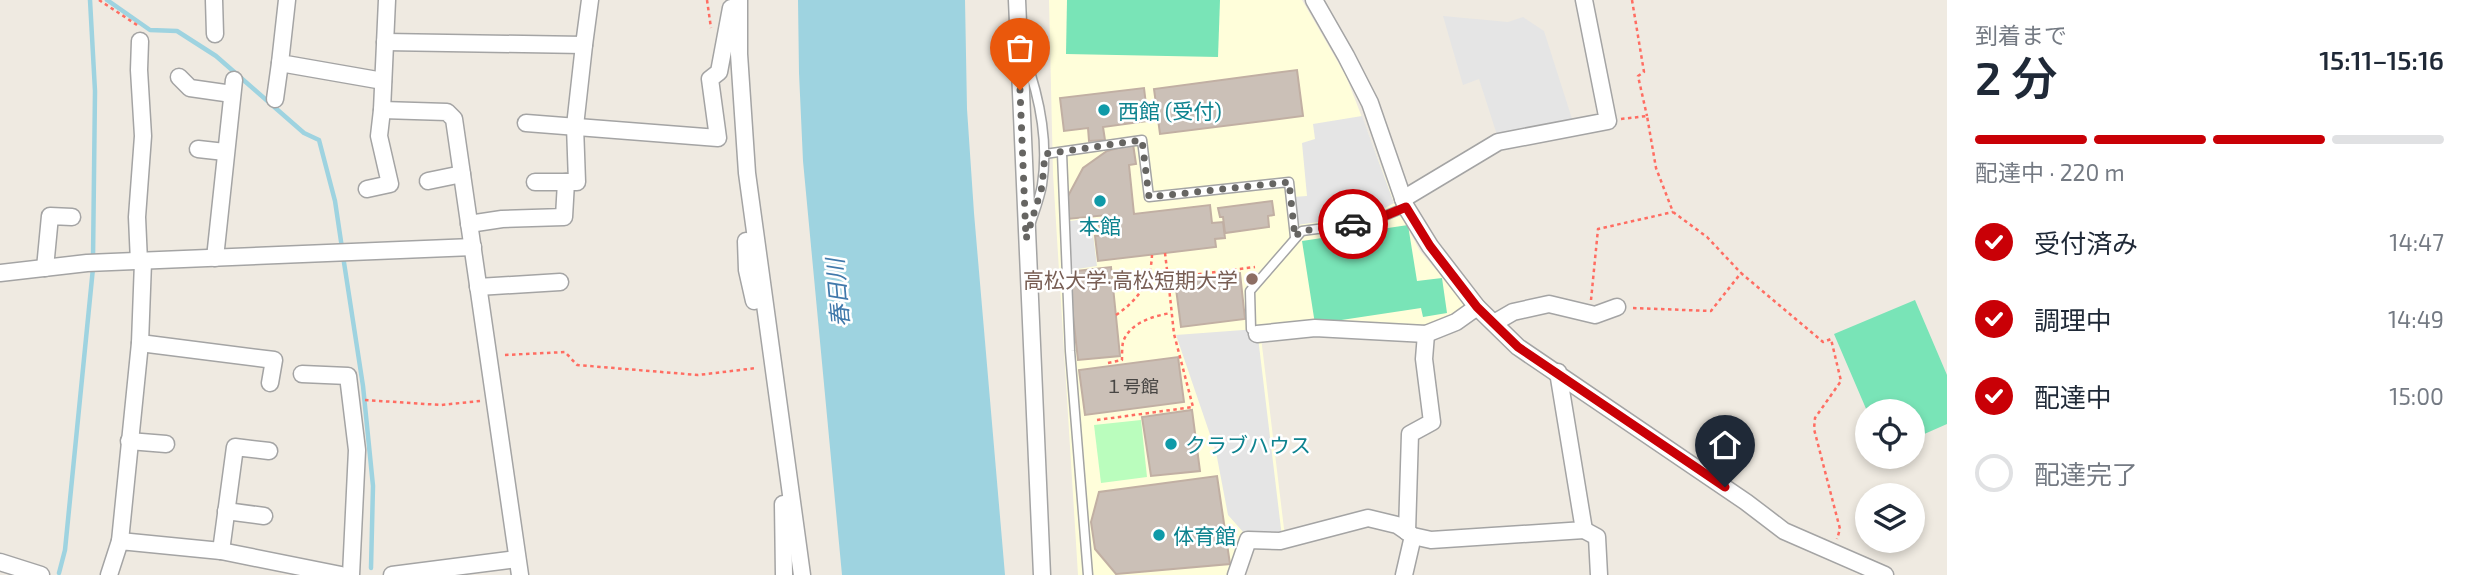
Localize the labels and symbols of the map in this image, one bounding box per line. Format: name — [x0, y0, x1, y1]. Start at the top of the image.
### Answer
pin — [990, 18, 1050, 90]
place label: 西館 (受付) — [1118, 98, 1222, 123]
marker: 西館 (受付) — [1096, 102, 1112, 118]
courier — [1318, 189, 1388, 259]
marker: 本館 — [1092, 193, 1108, 209]
place label: 本館 — [1079, 213, 1121, 238]
water label: 春日川 — [820, 254, 854, 329]
place label: 高松大学·高松短期大学 — [1023, 267, 1238, 292]
marker: 高松大学·高松短期大学 — [1244, 271, 1260, 287]
house number: １号館 — [1105, 375, 1159, 397]
pin — [1695, 415, 1755, 487]
place label: クラブハウス — [1185, 432, 1311, 457]
marker: クラブハウス — [1163, 436, 1179, 452]
place label: 体育館 — [1173, 523, 1236, 548]
marker: 体育館 — [1151, 527, 1167, 543]

